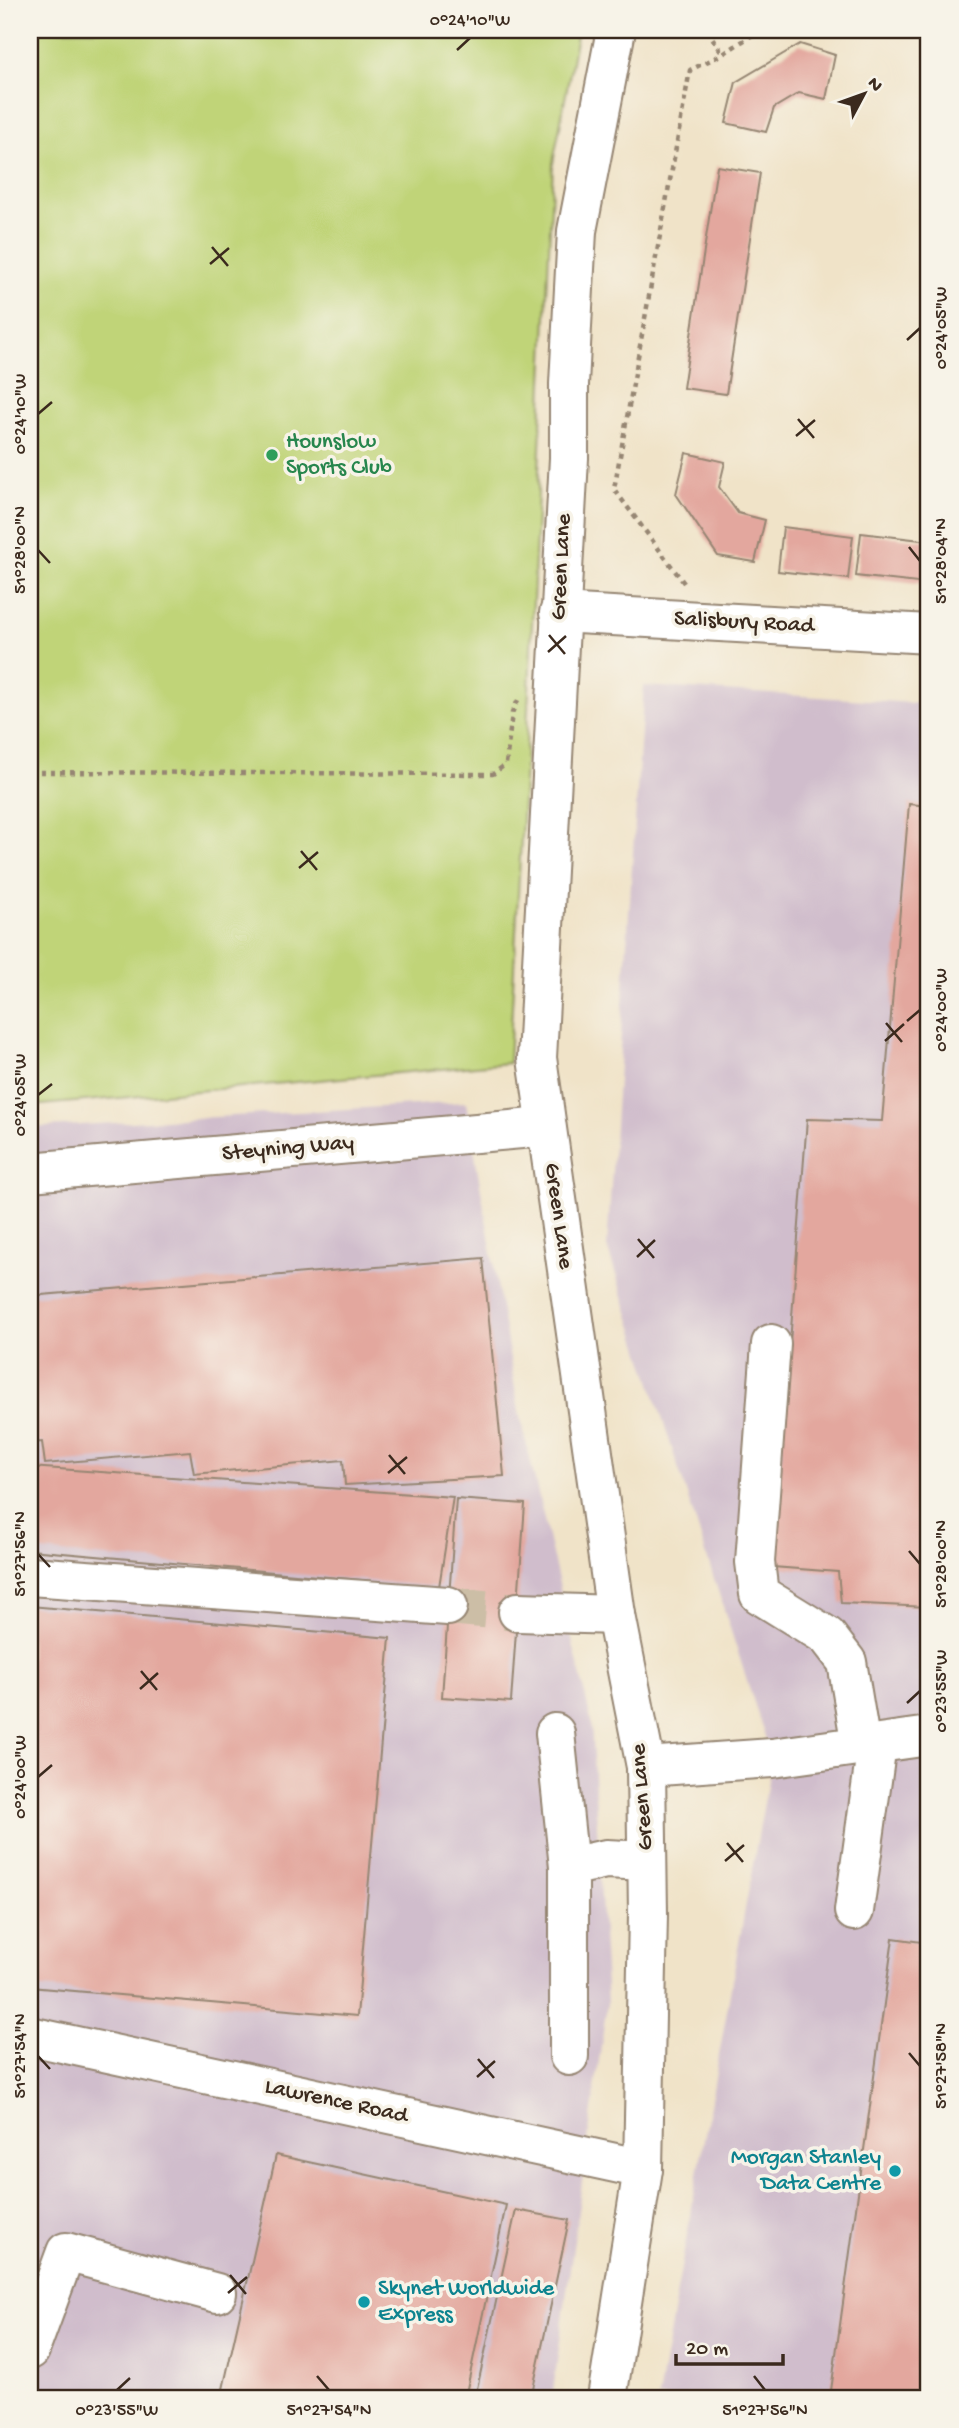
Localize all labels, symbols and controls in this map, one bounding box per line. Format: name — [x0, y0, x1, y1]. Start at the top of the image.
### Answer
text: 0°24'10"W — [430, 11, 510, 32]
north arrow — [830, 60, 900, 130]
text: N — [861, 73, 887, 97]
text: 0°24'05"W — [932, 287, 953, 369]
text: 0°24'10"W — [11, 374, 32, 454]
place label: Hounslow Sports Club — [286, 429, 392, 482]
marker: Hounslow Sports Club — [264, 447, 280, 463]
text: 51°28'00"N — [11, 506, 32, 594]
street label: Green Lane — [546, 512, 578, 621]
text: 51°28'04"N — [932, 518, 953, 604]
street label: Salisbury Road — [673, 606, 816, 640]
text: 0°24'00"W — [932, 968, 953, 1052]
text: 0°24'05"W — [11, 1054, 32, 1136]
street label: Steyning Way — [221, 1130, 355, 1168]
street label: Green Lane — [537, 1161, 579, 1272]
text: 51°27'56"N — [11, 1511, 32, 1597]
text: 51°28'00"N — [932, 1520, 953, 1608]
text: 0°23'55"W — [932, 1650, 953, 1732]
text: 0°24'00"W — [11, 1735, 32, 1819]
street label: Green Lane — [626, 1742, 660, 1851]
text: 51°27'54"N — [11, 2014, 32, 2098]
text: 51°27'58"N — [932, 2023, 953, 2109]
street label: Lawrence Road — [262, 2074, 411, 2131]
place label: Morgan Stanley Data Centre — [731, 2145, 882, 2198]
marker: Morgan Stanley Data Centre — [887, 2163, 903, 2179]
place label: Skynet Worldwide Express — [378, 2276, 555, 2329]
marker: Skynet Worldwide Express — [356, 2294, 372, 2310]
scale bar — [676, 2323, 782, 2367]
text: 20 m — [686, 2338, 728, 2363]
text: 0°23'55"W — [76, 2401, 158, 2422]
text: 51°27'54"N — [287, 2401, 371, 2422]
text: 51°27'56"N — [722, 2401, 808, 2422]

